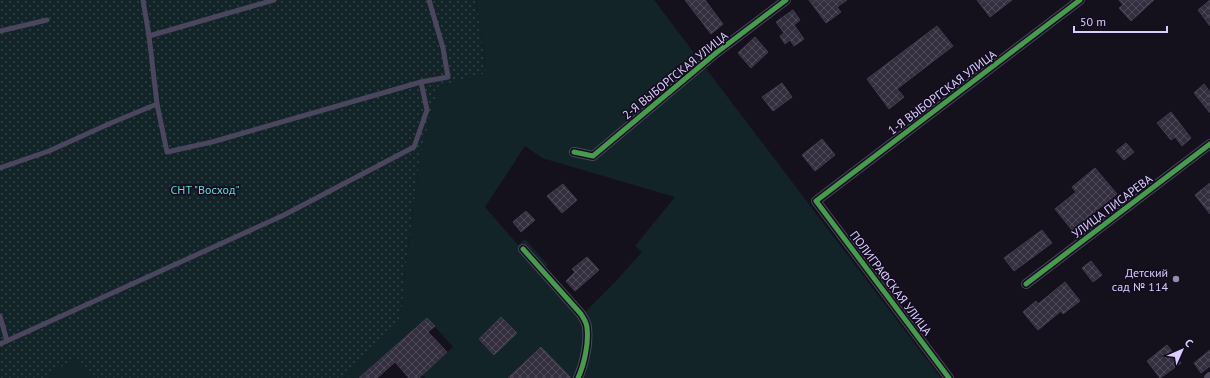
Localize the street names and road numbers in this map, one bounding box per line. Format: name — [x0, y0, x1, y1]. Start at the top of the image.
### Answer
street label: 2-Я ВЫБОРГСКАЯ УЛИЦА — [619, 28, 731, 122]
street label: 1-Я ВЫБОРГСКАЯ УЛИЦА — [885, 46, 999, 138]
street label: УЛИЦА ПИСАРЕВА — [1069, 171, 1155, 241]
street label: ПОЛИГРАФСКАЯ УЛИЦА — [847, 228, 935, 338]

